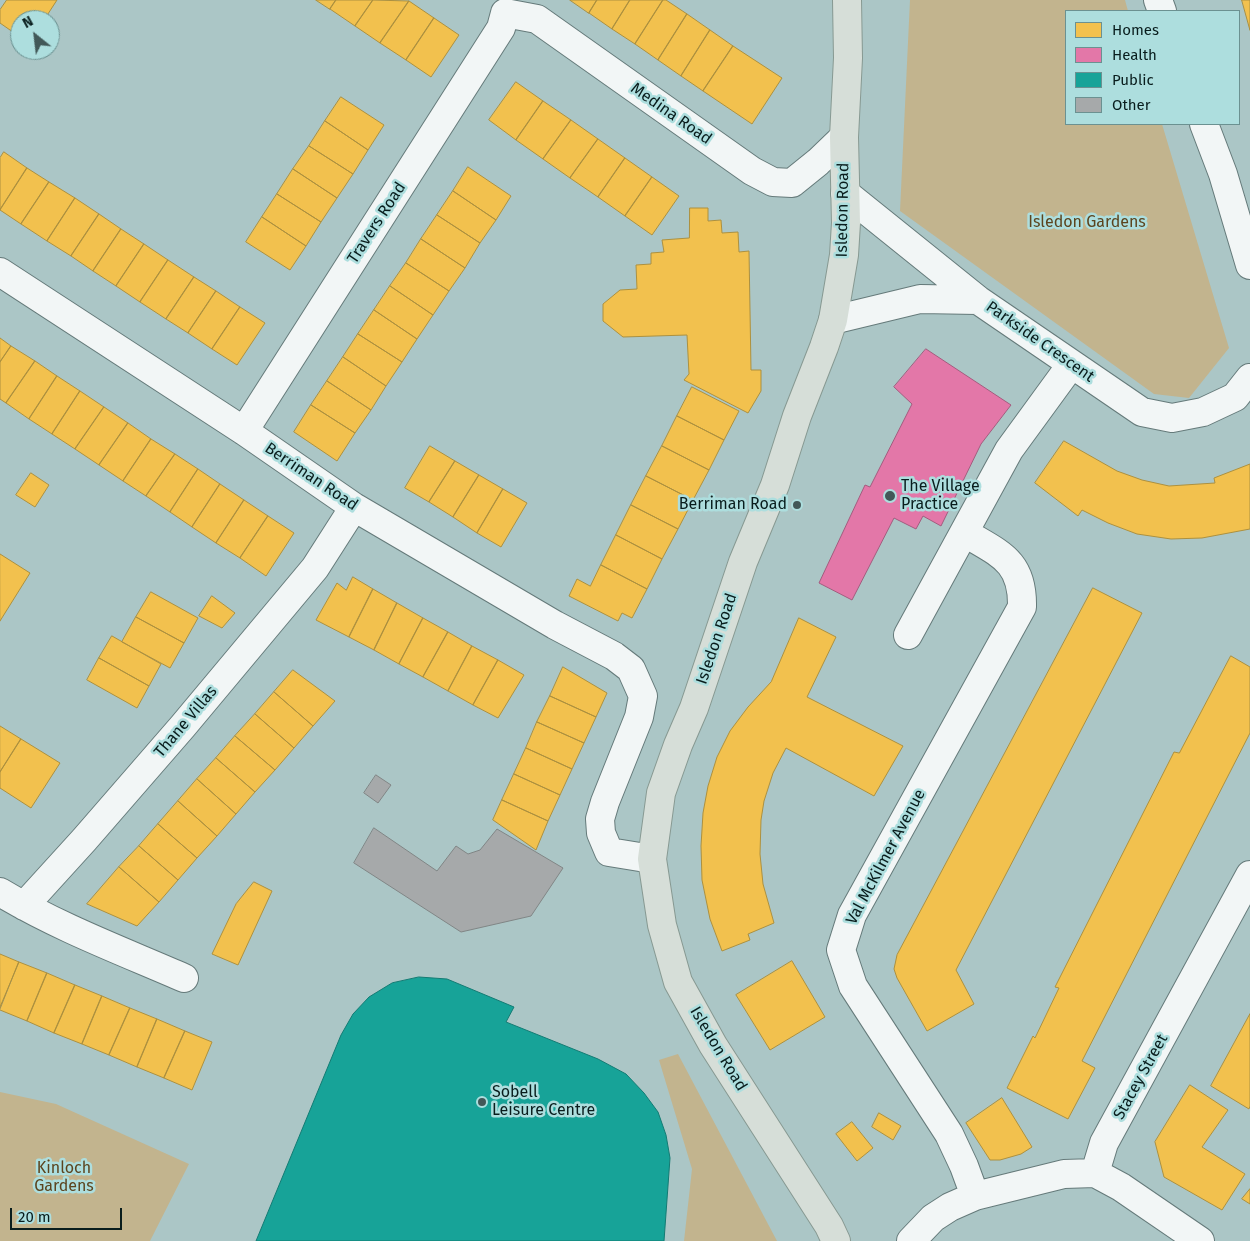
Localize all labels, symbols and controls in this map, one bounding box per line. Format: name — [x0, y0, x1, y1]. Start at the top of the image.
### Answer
north arrow — [10, 10, 60, 60]
legend — [1065, 10, 1240, 125]
text: N — [20, 13, 36, 32]
text: Homes — [1112, 21, 1159, 39]
text: Health — [1112, 46, 1157, 64]
text: Public — [1112, 71, 1154, 89]
street label: Medina Road — [627, 79, 715, 149]
text: Other — [1112, 96, 1151, 114]
street label: Isledon Road — [833, 162, 853, 258]
street label: Travers Road — [344, 179, 410, 267]
park label: Isledon Gardens — [1028, 213, 1146, 233]
street label: Parkside Crescent — [982, 298, 1098, 386]
street label: Berriman Road — [261, 439, 361, 515]
place label: The Village Practice — [901, 477, 980, 515]
marker: The Village Practice — [883, 489, 897, 503]
place label: Berriman Road — [679, 495, 787, 515]
marker: Berriman Road — [791, 499, 803, 511]
street label: Isledon Road — [692, 591, 742, 687]
street label: Thane Villas — [151, 682, 221, 762]
street label: Val McKilmer Avenue — [842, 786, 930, 928]
street label: Isledon Road — [685, 1003, 751, 1095]
street label: Stacey Street — [1110, 1031, 1172, 1123]
place label: Sobell Leisure Centre — [492, 1083, 595, 1121]
marker: Sobell Leisure Centre — [476, 1096, 488, 1108]
park label: Kinloch Gardens — [34, 1159, 94, 1197]
scale bar — [12, 1198, 125, 1230]
text: 20 m — [18, 1208, 51, 1226]

